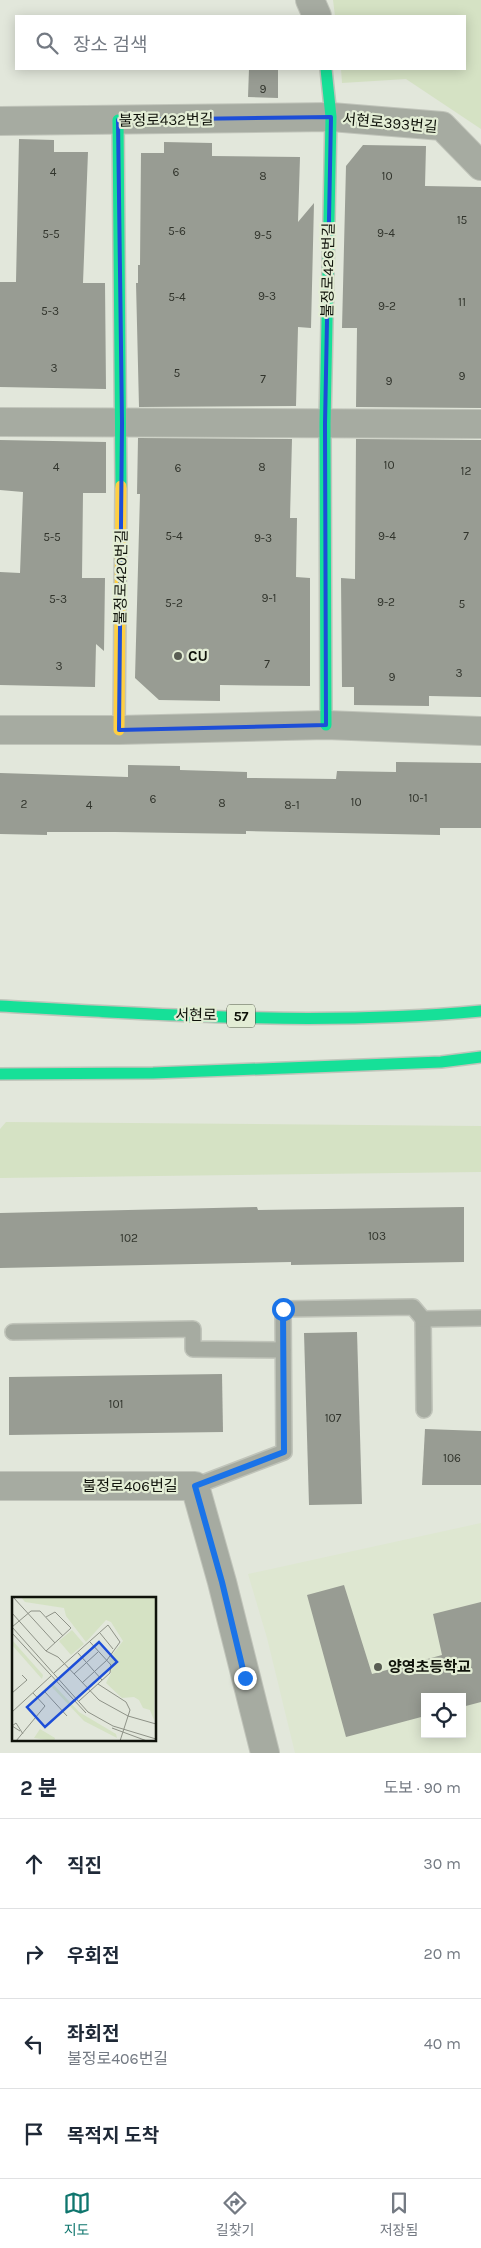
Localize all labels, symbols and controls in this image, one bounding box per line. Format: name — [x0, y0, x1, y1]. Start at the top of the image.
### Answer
search box — [15, 15, 466, 70]
icon: search — [33, 29, 61, 57]
text: 장소 검색 — [73, 34, 147, 56]
house number: 9 — [260, 82, 267, 96]
street label: 불정로432번길 — [118, 110, 214, 130]
street label: 서현로393번길 — [342, 110, 438, 136]
house number: 4 — [50, 165, 57, 179]
house number: 6 — [173, 165, 180, 179]
house number: 8 — [259, 169, 267, 183]
house number: 10 — [381, 169, 393, 183]
house number: 15 — [457, 213, 468, 227]
street label: 불정로426번길 — [318, 223, 338, 317]
house number: 5-6 — [168, 224, 186, 238]
house number: 9-4 — [377, 226, 395, 240]
house number: 5-5 — [42, 227, 60, 241]
house number: 9-5 — [254, 228, 272, 242]
house number: 9-3 — [258, 289, 276, 303]
house number: 5-4 — [168, 290, 186, 304]
house number: 11 — [458, 295, 466, 309]
house number: 9-2 — [378, 299, 396, 313]
house number: 5-3 — [41, 304, 59, 318]
house number: 3 — [50, 361, 58, 375]
house number: 5 — [174, 366, 181, 380]
house number: 9 — [459, 369, 466, 383]
house number: 7 — [260, 372, 266, 386]
house number: 9 — [386, 374, 393, 388]
house number: 10 — [383, 458, 395, 472]
house number: 4 — [53, 460, 60, 474]
house number: 8 — [258, 460, 266, 474]
house number: 6 — [175, 461, 182, 475]
house number: 12 — [461, 464, 472, 478]
street label: 불정로420번길 — [111, 529, 131, 625]
house number: 5-4 — [165, 529, 183, 543]
house number: 9-4 — [378, 529, 396, 543]
house number: 7 — [463, 529, 469, 543]
house number: 5-5 — [43, 530, 61, 544]
house number: 9-3 — [254, 531, 272, 545]
house number: 9-1 — [261, 591, 277, 605]
house number: 5-3 — [49, 592, 67, 606]
house number: 9-2 — [377, 595, 395, 609]
house number: 5-2 — [165, 596, 183, 610]
house number: 5 — [459, 597, 466, 611]
place label: CU — [188, 647, 208, 665]
marker: CU — [172, 650, 184, 662]
house number: 7 — [264, 657, 270, 671]
house number: 3 — [55, 659, 63, 673]
house number: 3 — [455, 666, 463, 680]
house number: 9 — [389, 670, 396, 684]
house number: 10-1 — [408, 791, 428, 805]
house number: 6 — [150, 792, 157, 806]
house number: 10 — [350, 795, 362, 809]
house number: 8 — [218, 796, 226, 810]
house number: 2 — [21, 797, 28, 811]
house number: 4 — [86, 798, 93, 812]
house number: 8-1 — [284, 798, 300, 812]
road number: 57 — [227, 1004, 255, 1028]
street label: 서현로 — [175, 1006, 217, 1024]
house number: 103 — [368, 1229, 386, 1243]
house number: 102 — [120, 1231, 138, 1245]
route start — [272, 1298, 295, 1321]
house number: 101 — [108, 1397, 124, 1411]
house number: 107 — [325, 1411, 342, 1425]
house number: 106 — [443, 1451, 461, 1465]
street label: 불정로406번길 — [83, 1477, 177, 1495]
inset map — [12, 1597, 156, 1740]
place label: 양영초등학교 — [388, 1658, 471, 1676]
marker: 양영초등학교 — [372, 1661, 384, 1673]
route end — [234, 1667, 257, 1690]
map controls — [421, 1693, 466, 1738]
button: locate — [421, 1693, 466, 1738]
text: 2 분 — [20, 1776, 57, 1800]
text: 도보 · 90 m — [384, 1778, 461, 1797]
icon: ahead — [20, 1850, 48, 1878]
text: 30 m — [423, 1854, 461, 1873]
text: 직진 — [67, 1855, 102, 1877]
icon: right — [20, 1940, 48, 1968]
text: 20 m — [423, 1944, 461, 1963]
text: 우회전 — [67, 1945, 119, 1967]
text: 좌회전 — [67, 2023, 119, 2045]
icon: left — [20, 2030, 48, 2058]
text: 40 m — [424, 2034, 461, 2053]
text: 불정로406번길 — [67, 2049, 168, 2068]
icon: arrive — [20, 2120, 48, 2148]
text: 목적지 도착 — [67, 2125, 159, 2147]
tab: 지도 — [63, 2189, 91, 2239]
tab: 길찾기 — [216, 2189, 254, 2239]
tab: 저장됨 — [380, 2189, 418, 2239]

